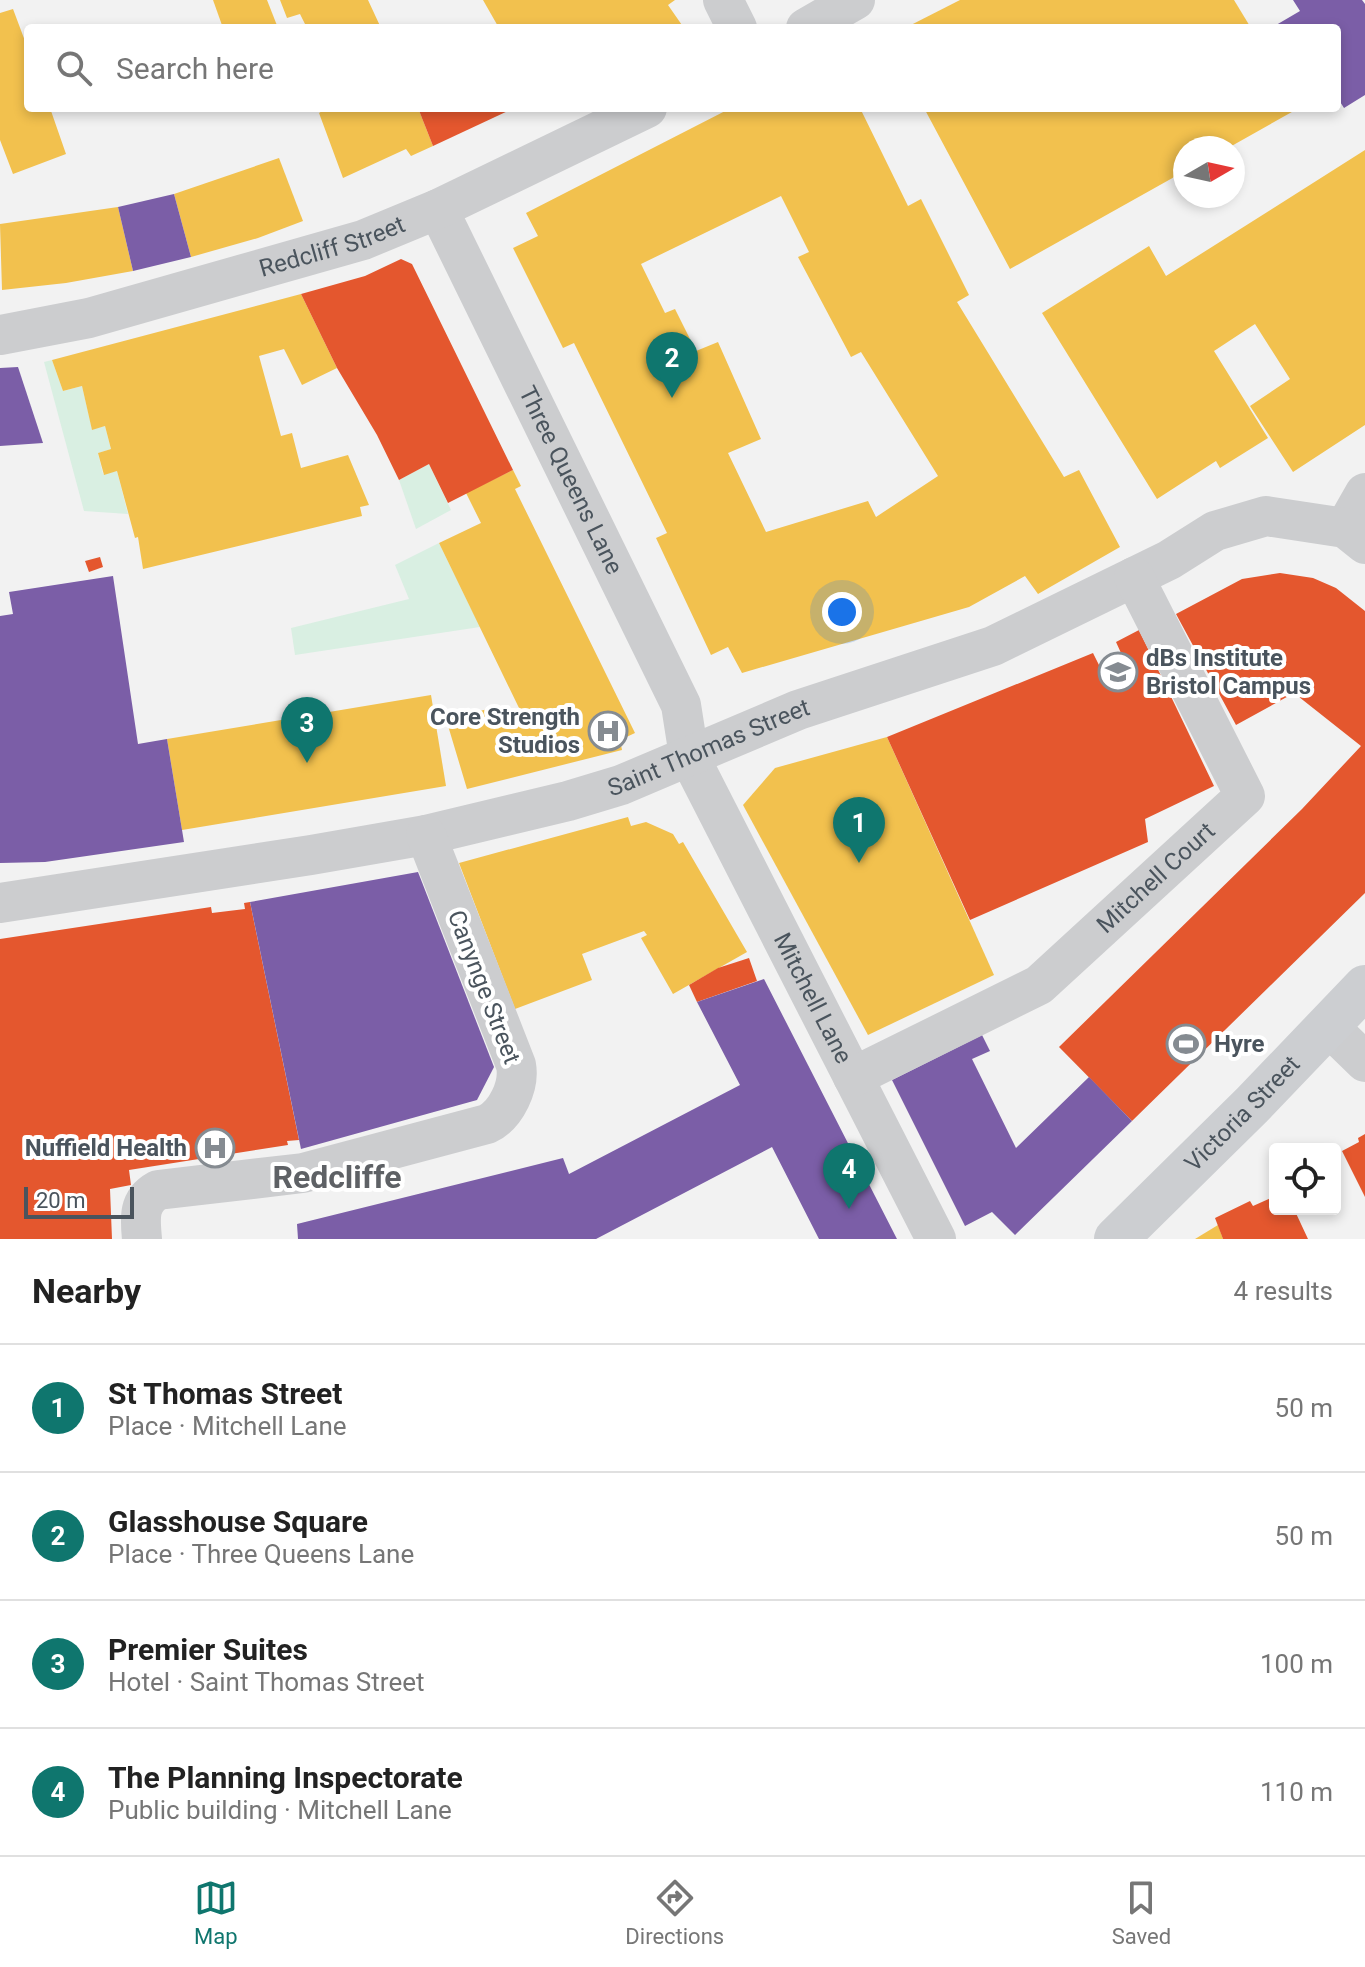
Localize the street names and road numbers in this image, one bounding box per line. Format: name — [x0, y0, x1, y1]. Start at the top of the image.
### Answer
street label: Redcliff Street — [256, 210, 409, 283]
street label: Three Queens Lane — [513, 382, 629, 579]
street label: Saint Thomas Street — [604, 693, 813, 802]
street label: Mitchell Court — [1091, 817, 1221, 939]
street label: Canynge Street — [442, 906, 526, 1068]
street label: Mitchell Lane — [768, 928, 858, 1068]
street label: Victoria Street — [1179, 1050, 1306, 1177]

